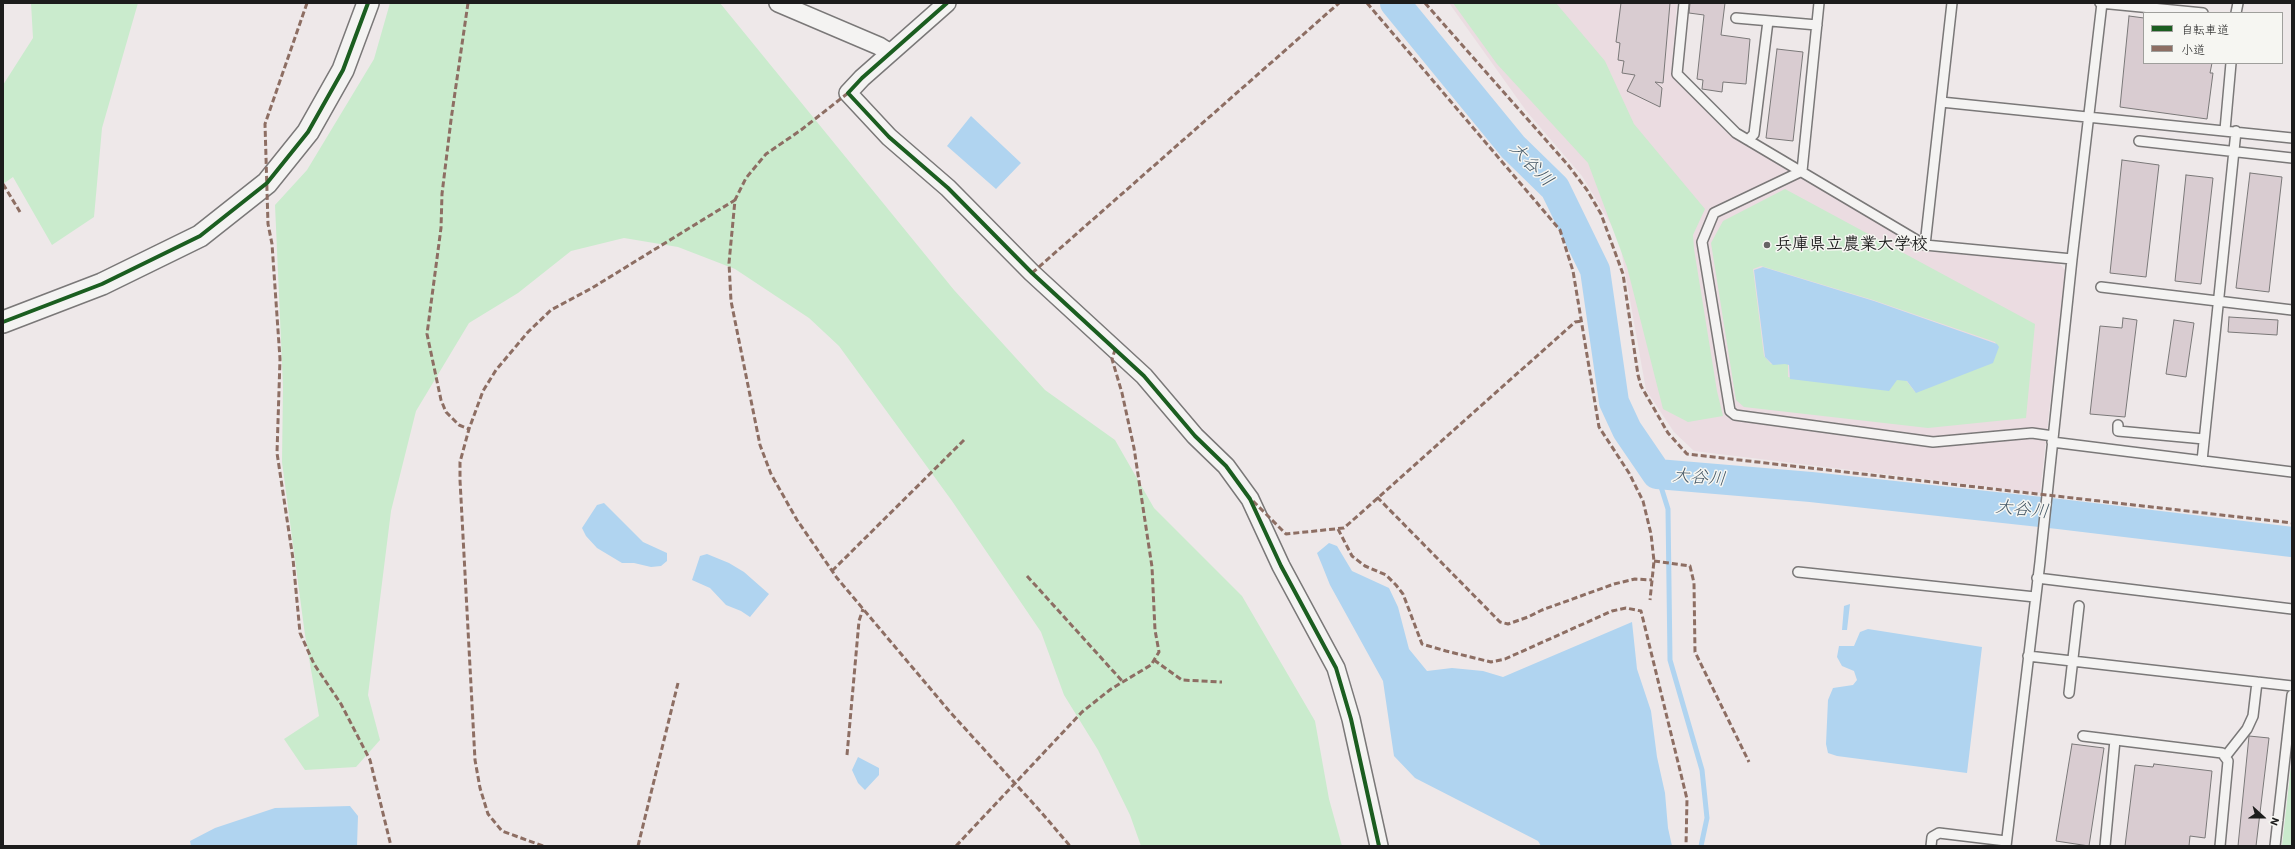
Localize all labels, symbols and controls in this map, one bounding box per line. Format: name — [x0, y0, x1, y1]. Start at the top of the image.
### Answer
legend — [2143, 12, 2283, 64]
text: 自転車道 — [2181, 23, 2229, 37]
text: 小道 — [2181, 43, 2205, 57]
water label: 大谷川 — [1504, 138, 1558, 192]
place label: 兵庫県立農業大学校 — [1775, 235, 1928, 255]
marker: 兵庫県立農業大学校 — [1762, 240, 1772, 250]
water label: 大谷川 — [1671, 465, 1727, 491]
water label: 大谷川 — [1994, 496, 2050, 524]
north arrow — [2243, 797, 2283, 837]
text: N — [2267, 816, 2282, 827]

